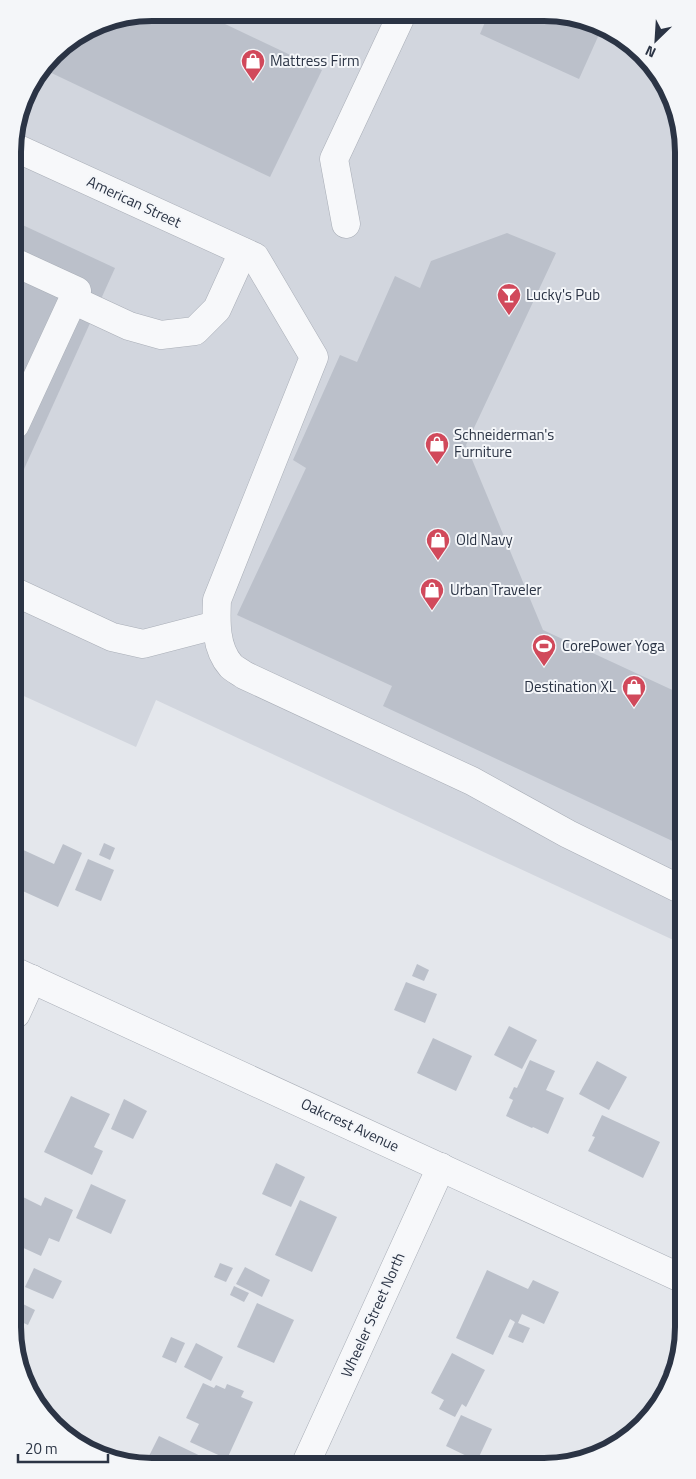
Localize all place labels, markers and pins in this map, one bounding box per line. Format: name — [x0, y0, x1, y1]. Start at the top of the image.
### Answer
shop icon: Mattress Firm — [240, 48, 266, 82]
place label: Mattress Firm — [270, 49, 359, 72]
bar icon: Lucky's Pub — [496, 282, 522, 316]
place label: Lucky's Pub — [526, 283, 600, 306]
place label: Schneiderman's Furniture — [454, 423, 554, 463]
shop icon: Schneiderman's Furniture — [424, 431, 450, 465]
shop icon: Old Navy — [425, 527, 451, 561]
place label: Old Navy — [456, 528, 513, 551]
shop icon: Urban Traveler — [419, 577, 445, 611]
place label: Urban Traveler — [450, 578, 542, 601]
sports icon: CorePower Yoga — [531, 633, 557, 667]
place label: CorePower Yoga — [562, 634, 665, 657]
shop icon: Destination XL — [621, 674, 647, 708]
place label: Destination XL — [524, 675, 616, 698]

